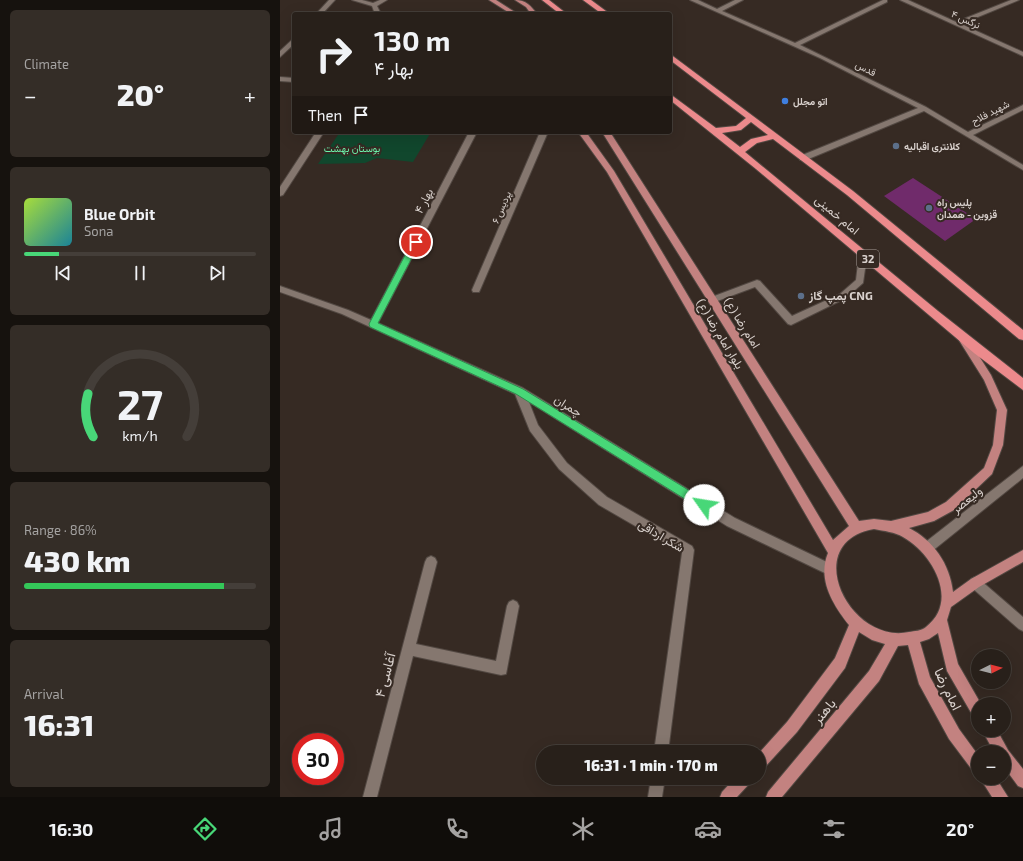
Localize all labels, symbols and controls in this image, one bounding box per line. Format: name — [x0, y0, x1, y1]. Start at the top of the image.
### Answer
street label: نرگس ۴ — [949, 7, 983, 32]
text: 130 m — [374, 23, 450, 57]
icon: right — [308, 28, 360, 80]
text: Climate — [24, 56, 69, 72]
text: بهار ۴ — [374, 57, 413, 79]
street label: قدس — [853, 58, 879, 79]
text: 20° — [117, 76, 164, 112]
text: − — [24, 82, 37, 108]
text: + — [244, 82, 256, 108]
place label: اتو مجلل — [793, 95, 828, 108]
marker: اتو مجلل — [780, 96, 790, 106]
street label: شهید فلاح — [969, 97, 1012, 128]
icon: arrive — [350, 104, 372, 126]
text: Then — [308, 106, 342, 124]
place label: کلانتری اقبالیه — [904, 140, 960, 153]
marker: کلانتری اقبالیه — [891, 141, 901, 151]
park label: بوستان بهشت — [324, 142, 380, 155]
street label: بهار ۴ — [411, 186, 437, 216]
street label: پردیس ۶ — [489, 189, 515, 226]
street label: امام خمینی — [811, 192, 863, 238]
place label: پلیس راه قزوین - همدان — [937, 196, 998, 221]
marker: پلیس راه قزوین - همدان — [924, 203, 934, 213]
text: Blue Orbit — [84, 205, 155, 223]
text: Sona — [84, 223, 113, 239]
pin — [399, 225, 433, 259]
icon: arrive — [405, 231, 427, 253]
road number: 32 — [857, 250, 879, 268]
icon: previous — [52, 262, 74, 284]
icon: pause — [129, 262, 151, 284]
icon: next — [206, 262, 228, 284]
place label: پمپ گاز CNG — [808, 288, 873, 304]
marker: پمپ گاز CNG — [796, 291, 806, 301]
street label: امام رضا (ع) — [719, 295, 764, 352]
street label: بلوار امام رضا (ع) — [692, 296, 747, 373]
text: 27 — [117, 377, 163, 427]
street label: چمران — [551, 391, 585, 421]
text: km/h — [122, 426, 158, 443]
street label: ولیعصر — [948, 483, 986, 518]
position arrow — [683, 484, 725, 526]
street label: شکر ارداقی — [635, 516, 687, 556]
text: Range · 86% — [24, 522, 97, 538]
text: 430 km — [24, 542, 131, 578]
street label: آغاسی ۴ — [370, 649, 400, 699]
north arrow — [971, 649, 1011, 689]
map controls — [971, 649, 1011, 785]
street label: امام رضا — [930, 665, 966, 713]
text: Arrival — [24, 686, 64, 702]
street label: باهنر — [808, 695, 840, 728]
button: + — [971, 697, 1011, 737]
text: 16:31 — [24, 706, 94, 742]
speed limit sign: 30 — [292, 733, 344, 785]
button: − — [971, 745, 1011, 785]
text: 16:31 · 1 min · 170 m — [584, 756, 718, 774]
icon: directions — [191, 815, 219, 843]
icon: music — [317, 815, 345, 843]
icon: phone — [443, 815, 471, 843]
icon: climate — [569, 815, 597, 843]
icon: car — [694, 815, 722, 843]
icon: filters — [820, 815, 848, 843]
text: 16:30 — [49, 818, 93, 840]
text: 20° — [946, 818, 974, 840]

